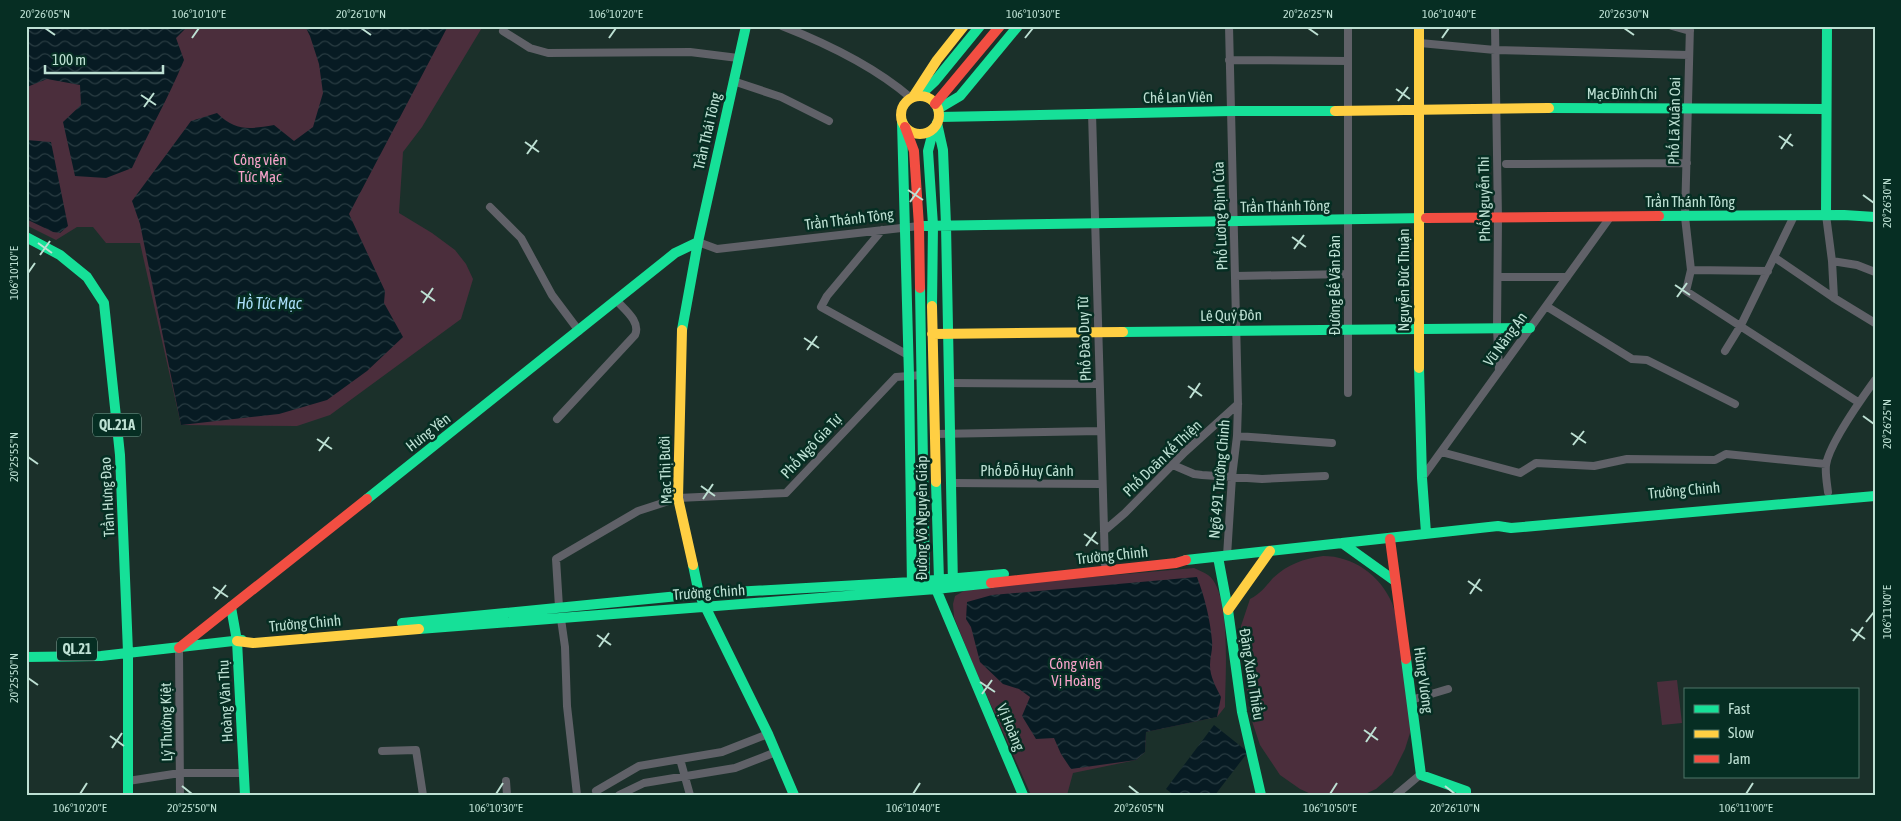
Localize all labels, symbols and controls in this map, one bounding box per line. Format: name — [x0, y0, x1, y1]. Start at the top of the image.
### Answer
text: 20°26'05"N — [20, 7, 70, 21]
text: 106°10'10"E — [172, 7, 226, 21]
text: 20°26'10"N — [336, 7, 386, 21]
text: 106°10'20"E — [589, 7, 643, 21]
text: 106°10'30"E — [1006, 7, 1060, 21]
text: 20°26'25"N — [1283, 7, 1333, 21]
text: 106°10'40"E — [1422, 7, 1476, 21]
text: 20°26'30"N — [1599, 7, 1649, 21]
scale bar — [45, 42, 162, 74]
text: 100 m — [52, 51, 86, 68]
street label: Phố Lã Xuân Oai — [1665, 77, 1683, 165]
street label: Mạc Đĩnh Chi — [1587, 85, 1657, 102]
street label: Chế Lan Viên — [1143, 88, 1213, 106]
street label: Trần Thái Tông — [690, 90, 724, 171]
park label: Công viên Tức Mạc — [233, 151, 287, 185]
street label: Phố Nguyễn Thi — [1475, 156, 1493, 242]
street label: Phố Lương Định Của — [1210, 161, 1230, 271]
text: 20°26'30"N — [1880, 178, 1894, 228]
street label: Trần Thánh Tông — [1645, 193, 1735, 210]
street label: Trần Thánh Tông — [1240, 197, 1331, 215]
street label: Trần Thánh Tông — [803, 205, 895, 233]
street label: Nguyễn Đức Thuận — [1395, 228, 1412, 332]
street label: Đường Bế Văn Đàn — [1326, 235, 1343, 335]
text: 106°10'10"E — [7, 246, 21, 300]
water label: Hồ Tức Mạc — [236, 293, 303, 312]
street label: Phố Đào Duy Từ — [1074, 295, 1094, 382]
street label: Lê Quý Đôn — [1200, 306, 1262, 324]
street label: Vũ Năng An — [1480, 309, 1530, 369]
text: 20°26'25"N — [1880, 399, 1894, 449]
street label: Hưng Yên — [402, 409, 454, 455]
street label: Phố Ngô Gia Tự — [777, 410, 845, 482]
road number: QL.21A — [93, 414, 141, 436]
street label: Phố Doãn Kế Thiện — [1119, 416, 1205, 500]
street label: Ngõ 491 Trường Chinh — [1205, 419, 1233, 539]
text: 20°25'55"N — [7, 432, 21, 482]
street label: Mạc Thị Bưởi — [655, 435, 675, 505]
street label: Trần Hưng Đạo — [96, 456, 118, 538]
street label: Đường Võ Nguyên Giáp — [913, 456, 930, 580]
street label: Phố Đỗ Huy Cảnh — [980, 462, 1074, 479]
street label: Trường Chinh — [1647, 478, 1721, 502]
street label: Trường Chinh — [1075, 543, 1149, 567]
street label: Trường Chinh — [672, 581, 746, 603]
text: 106°11'00"E — [1880, 585, 1894, 639]
street label: Trường Chinh — [268, 611, 342, 635]
street label: Đặng Xuân Thiều — [1236, 627, 1268, 721]
road number: QL.21 — [57, 638, 97, 661]
street label: Hùng Vương — [1411, 646, 1437, 715]
text: 20°25'50"N — [7, 653, 21, 703]
park label: Công viên Vị Hoàng — [1049, 655, 1103, 689]
street label: Hoàng Văn Thụ — [214, 659, 236, 743]
street label: Lý Thường Kiệt — [157, 682, 175, 762]
legend — [1684, 688, 1858, 778]
text: Fast — [1728, 700, 1750, 717]
street label: Vị Hoàng — [994, 701, 1029, 754]
text: Slow — [1728, 724, 1754, 741]
text: Jam — [1728, 750, 1751, 767]
text: 106°10'20"E — [53, 801, 107, 815]
text: 20°25'50"N — [167, 801, 217, 815]
text: 106°10'30"E — [469, 801, 523, 815]
text: 106°10'40"E — [886, 801, 940, 815]
text: 20°26'05"N — [1114, 801, 1164, 815]
text: 106°10'50"E — [1303, 801, 1357, 815]
text: 20°26'10"N — [1430, 801, 1480, 815]
text: 106°11'00"E — [1719, 801, 1773, 815]

